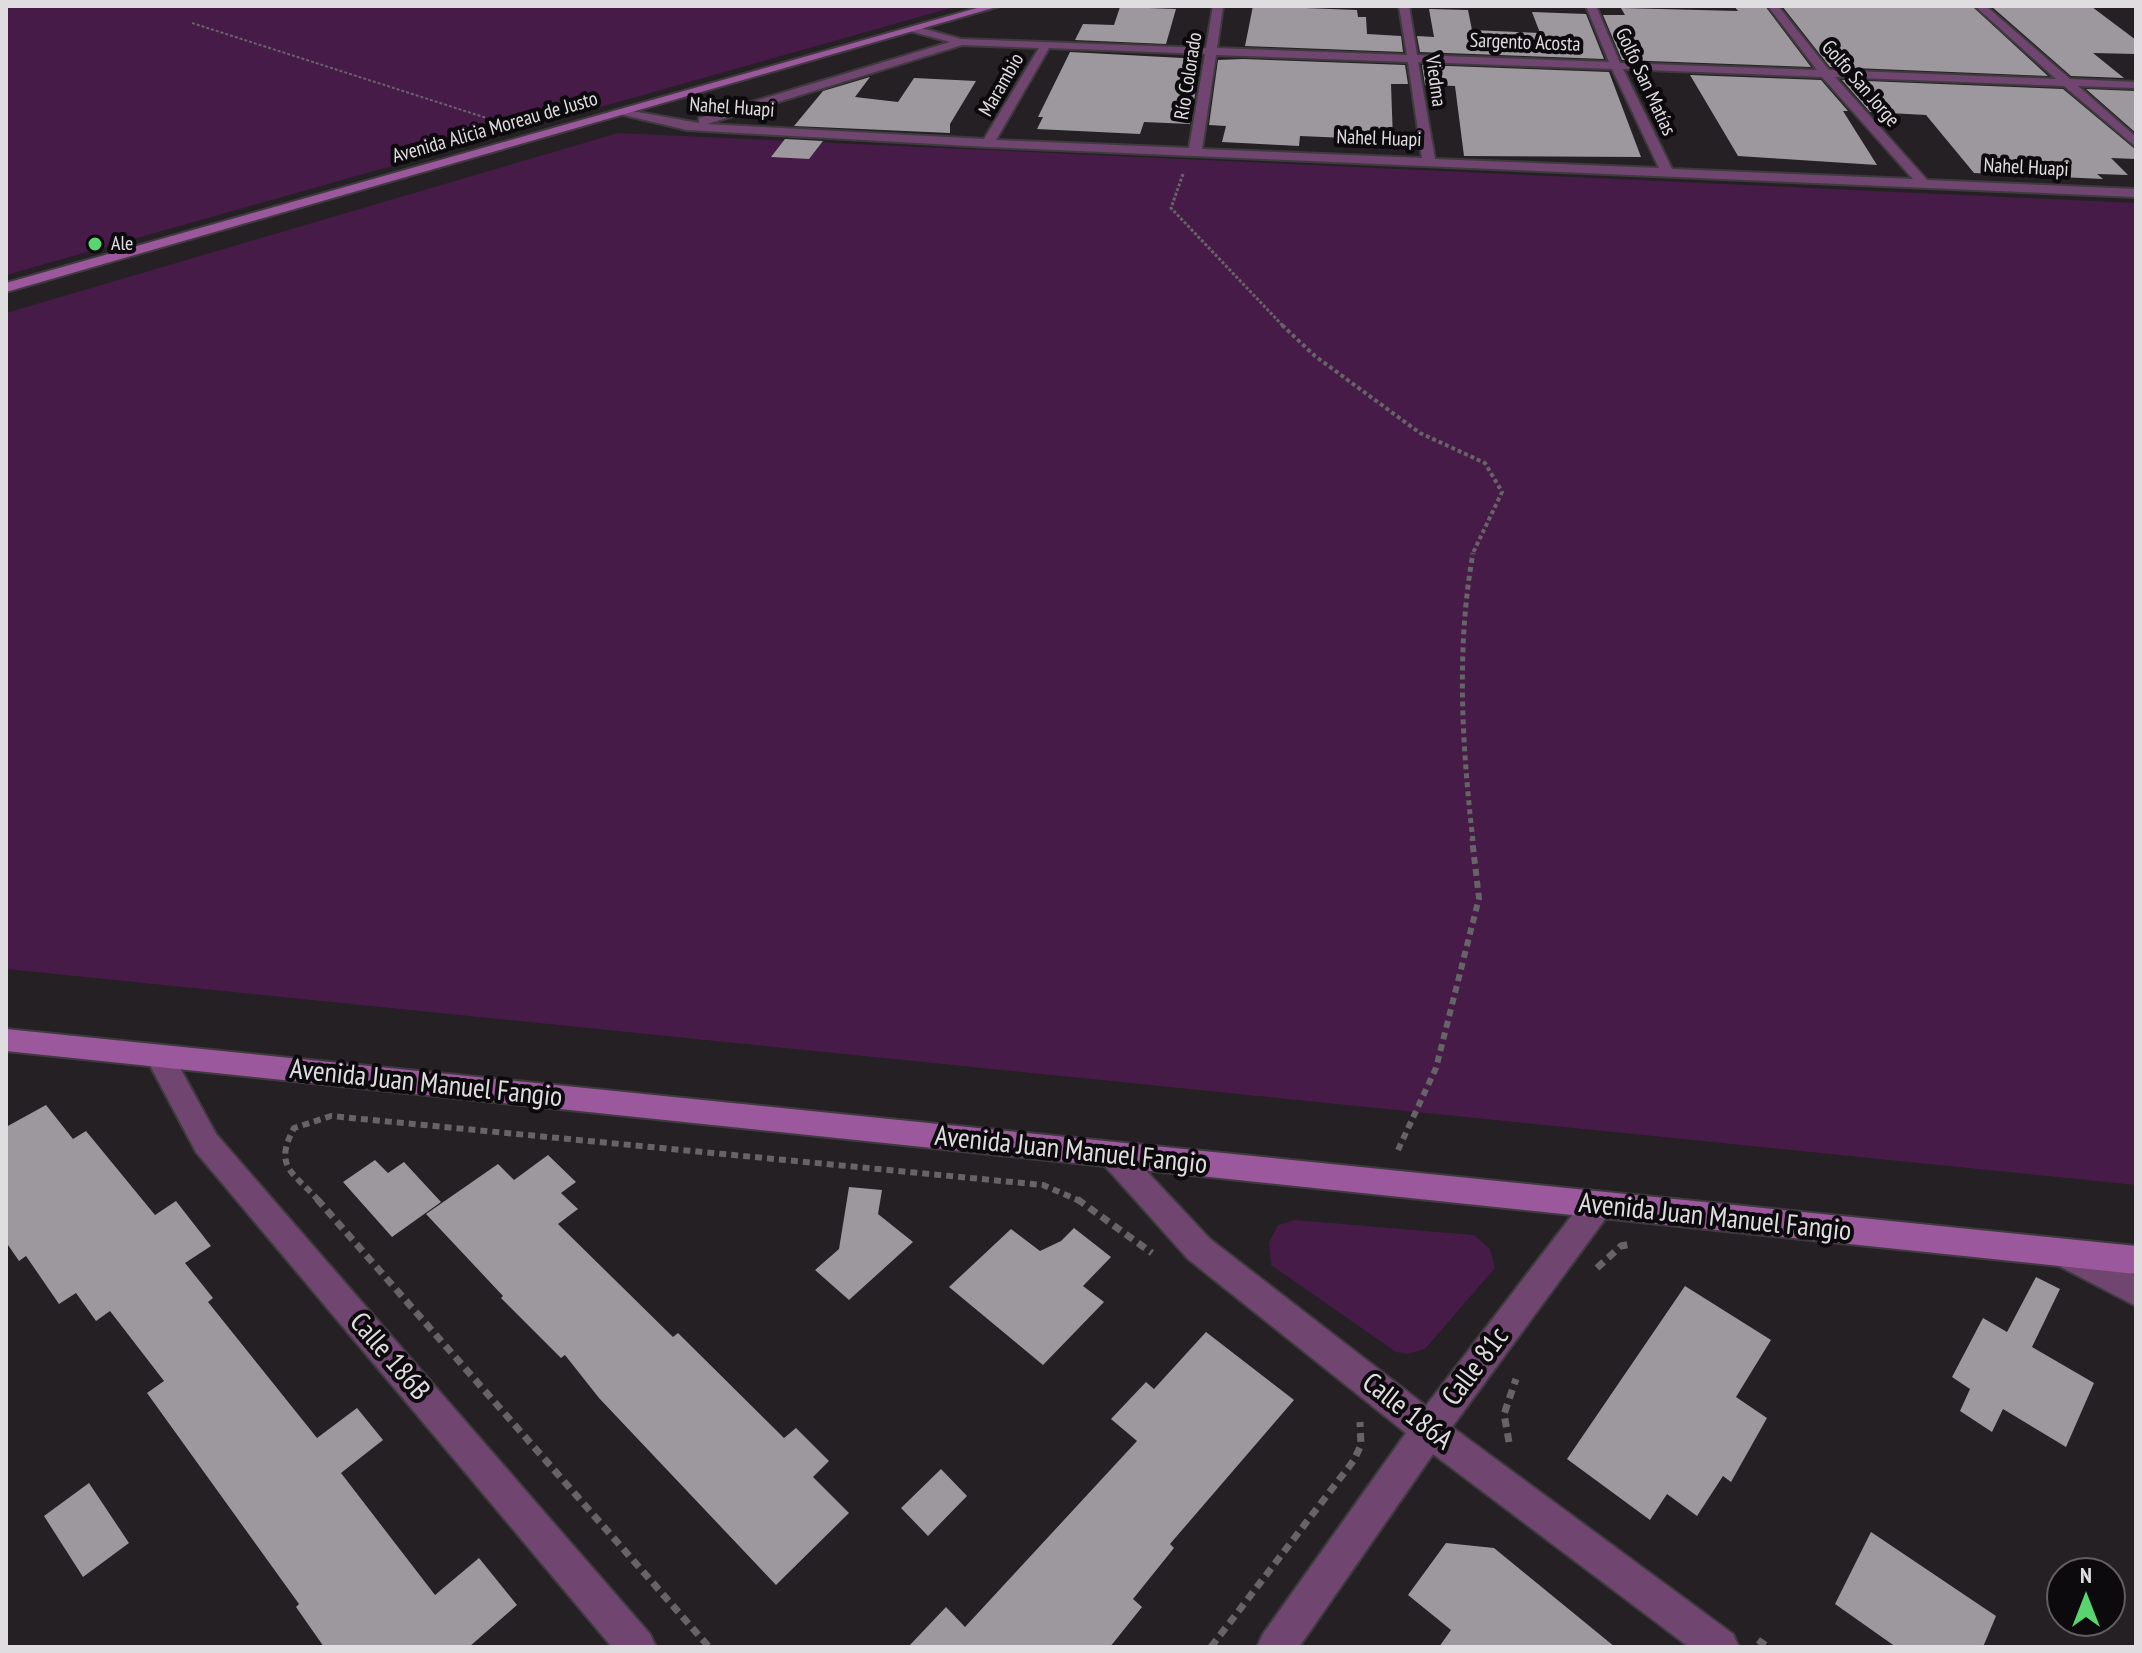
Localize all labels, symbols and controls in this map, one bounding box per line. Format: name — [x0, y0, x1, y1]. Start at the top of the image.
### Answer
street label: Golfo San Matías — [1610, 24, 1680, 140]
street label: Sargento Acosta — [1469, 29, 1581, 57]
street label: Río Colorado — [1170, 31, 1208, 121]
street label: Golfo San Jorge — [1816, 36, 1904, 132]
street label: Marambio — [974, 49, 1030, 121]
street label: Viedma — [1420, 54, 1450, 108]
street label: Avenida Alicia Moreau de Justo — [390, 87, 600, 169]
street label: Nahel Huapi — [689, 93, 775, 123]
street label: Nahel Huapi — [1336, 126, 1422, 152]
street label: Nahel Huapi — [1983, 154, 2069, 182]
place label: Ale — [111, 232, 133, 256]
marker: Ale — [86, 235, 104, 253]
street label: Avenida Juan Manuel Fangio — [288, 1053, 564, 1115]
street label: Avenida Juan Manuel Fangio — [933, 1120, 1209, 1182]
street label: Avenida Juan Manuel Fangio — [1577, 1187, 1853, 1249]
street label: Calle 186B — [342, 1306, 436, 1408]
street label: Calle 81c — [1436, 1321, 1516, 1413]
street label: Calle 186A — [1355, 1366, 1459, 1458]
north arrow — [2046, 1557, 2126, 1637]
text: N — [2080, 1561, 2092, 1589]

